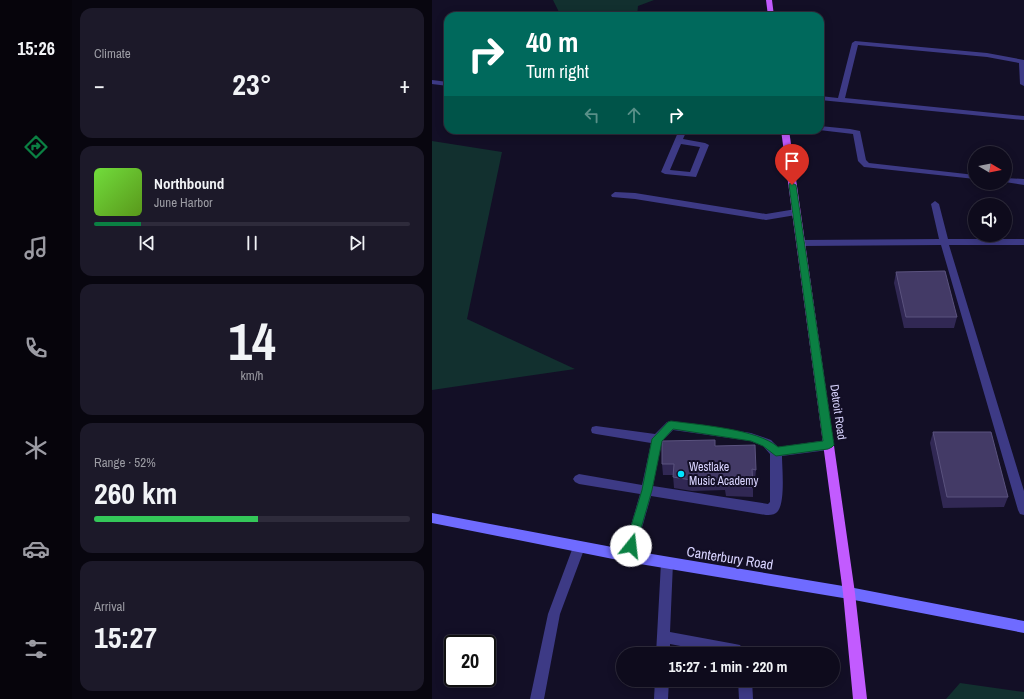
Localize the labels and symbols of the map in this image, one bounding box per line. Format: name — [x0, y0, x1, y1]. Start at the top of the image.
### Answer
pin — [775, 144, 809, 185]
north arrow — [968, 146, 1012, 190]
street label: Detroit Road — [826, 383, 850, 441]
place label: Westlake Music Academy — [689, 459, 759, 489]
marker: Westlake Music Academy — [676, 469, 686, 479]
position arrow — [610, 525, 652, 567]
street label: Canterbury Road — [685, 542, 775, 574]
speed limit sign: 20 — [444, 635, 496, 687]

